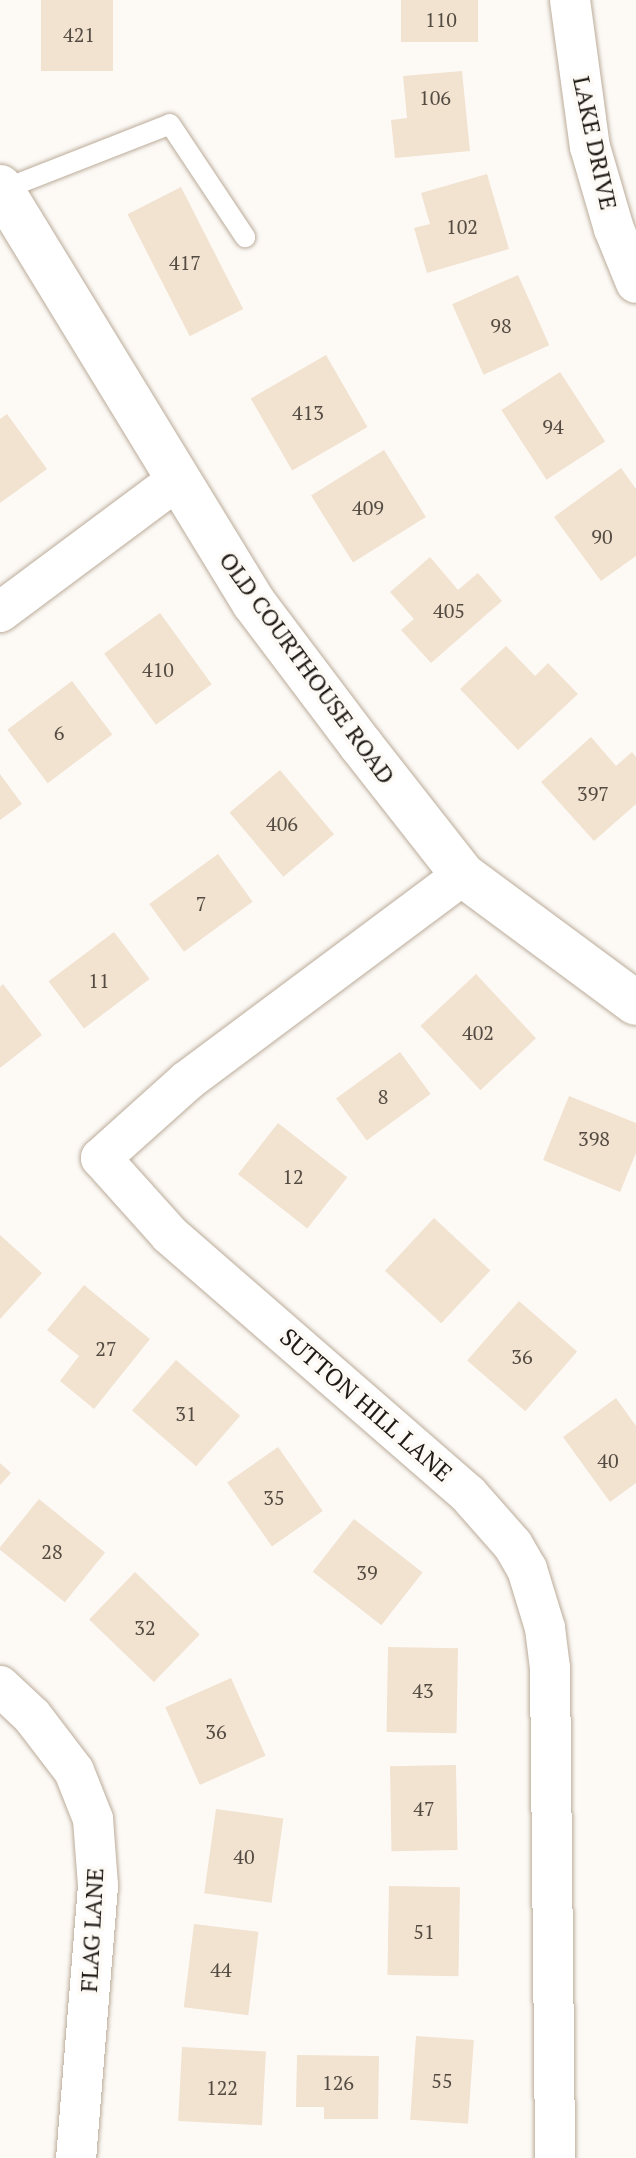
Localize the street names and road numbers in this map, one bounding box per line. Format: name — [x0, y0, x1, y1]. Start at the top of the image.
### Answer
street label: LAKE DRIVE — [567, 73, 623, 213]
street label: OLD COURTHOUSE ROAD — [213, 546, 401, 790]
street label: SUTTON HILL LANE — [274, 1322, 458, 1488]
street label: FLAG LANE — [74, 1867, 110, 1993]

